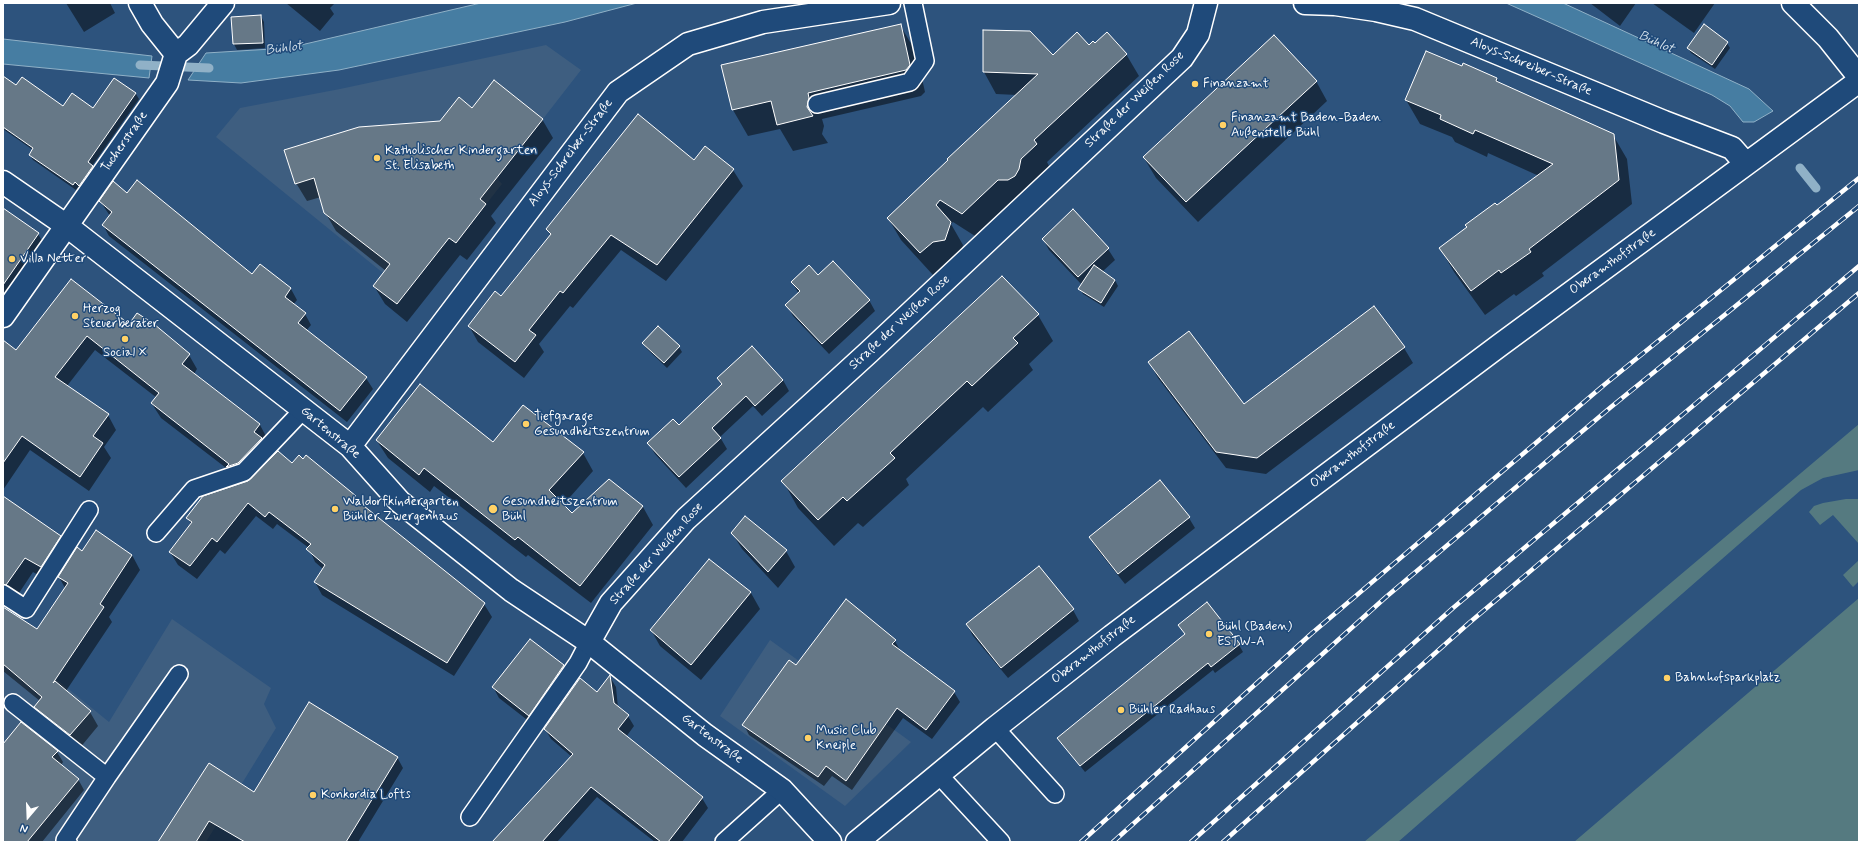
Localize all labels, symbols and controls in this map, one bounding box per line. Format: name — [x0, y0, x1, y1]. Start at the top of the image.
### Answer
water label: Bühlot — [1635, 28, 1677, 58]
street label: Aloys-Schreiber-Straße — [1468, 34, 1594, 100]
water label: Bühlot — [264, 38, 304, 60]
street label: Straße der Weißen Rose — [1082, 48, 1188, 152]
place label: Finanzamt — [1203, 76, 1269, 92]
marker: Finanzamt — [1190, 79, 1200, 89]
street label: Aloys-Schreiber-Straße — [525, 96, 617, 210]
street label: Tucherstraße — [98, 109, 152, 175]
place label: Finanzamt Baden-Baden Außenstelle Bühl — [1231, 110, 1381, 141]
marker: Finanzamt Baden-Baden Außenstelle Bühl — [1218, 120, 1228, 130]
place label: Katholischer Kindergarten St. Elisabeth — [385, 143, 537, 174]
marker: Katholischer Kindergarten St. Elisabeth — [372, 153, 382, 163]
street label: Oberamthofstraße — [1567, 226, 1659, 298]
place label: Villa Netter — [20, 251, 86, 267]
marker: Villa Netter — [7, 254, 17, 264]
street label: Straße der Weißen Rose — [846, 272, 954, 374]
place label: Herzog Steuerberater — [83, 301, 159, 332]
marker: Herzog Steuerberater — [70, 311, 80, 321]
marker: Social X — [120, 334, 130, 344]
place label: Social X — [103, 345, 147, 361]
street label: Gartenstraße — [297, 403, 363, 463]
place label: Tiefgarage Gesundheitszentrum — [534, 409, 650, 440]
street label: Oberamthofstraße — [1307, 418, 1399, 492]
marker: Tiefgarage Gesundheitszentrum — [521, 419, 531, 429]
place label: Waldorfkindergarten Bühler Zwergenhaus — [343, 494, 459, 525]
place label: Gesundheitszentrum Bühl — [502, 494, 618, 525]
street label: Straße der Weißen Rose — [607, 500, 707, 608]
marker: Gesundheitszentrum Bühl — [487, 503, 499, 515]
marker: Waldorfkindergarten Bühler Zwergenhaus — [330, 504, 340, 514]
street label: Oberamthofstraße — [1049, 612, 1139, 688]
place label: Bühl (Baden) ESTW-A — [1217, 619, 1292, 650]
marker: Bühl (Baden) ESTW-A — [1204, 629, 1214, 639]
place label: Bahnhofsparkplatz — [1675, 670, 1780, 686]
marker: Bahnhofsparkplatz — [1662, 673, 1672, 683]
place label: Bühler Radhaus — [1129, 702, 1215, 718]
marker: Bühler Radhaus — [1116, 705, 1126, 715]
street label: Gartenstraße — [678, 711, 746, 767]
place label: Music Club Kneiple — [816, 723, 877, 754]
marker: Music Club Kneiple — [803, 733, 813, 743]
place label: Konkordia Lofts — [321, 787, 411, 803]
marker: Konkordia Lofts — [308, 790, 318, 800]
north arrow — [8, 797, 48, 837]
text: N — [18, 821, 30, 836]

